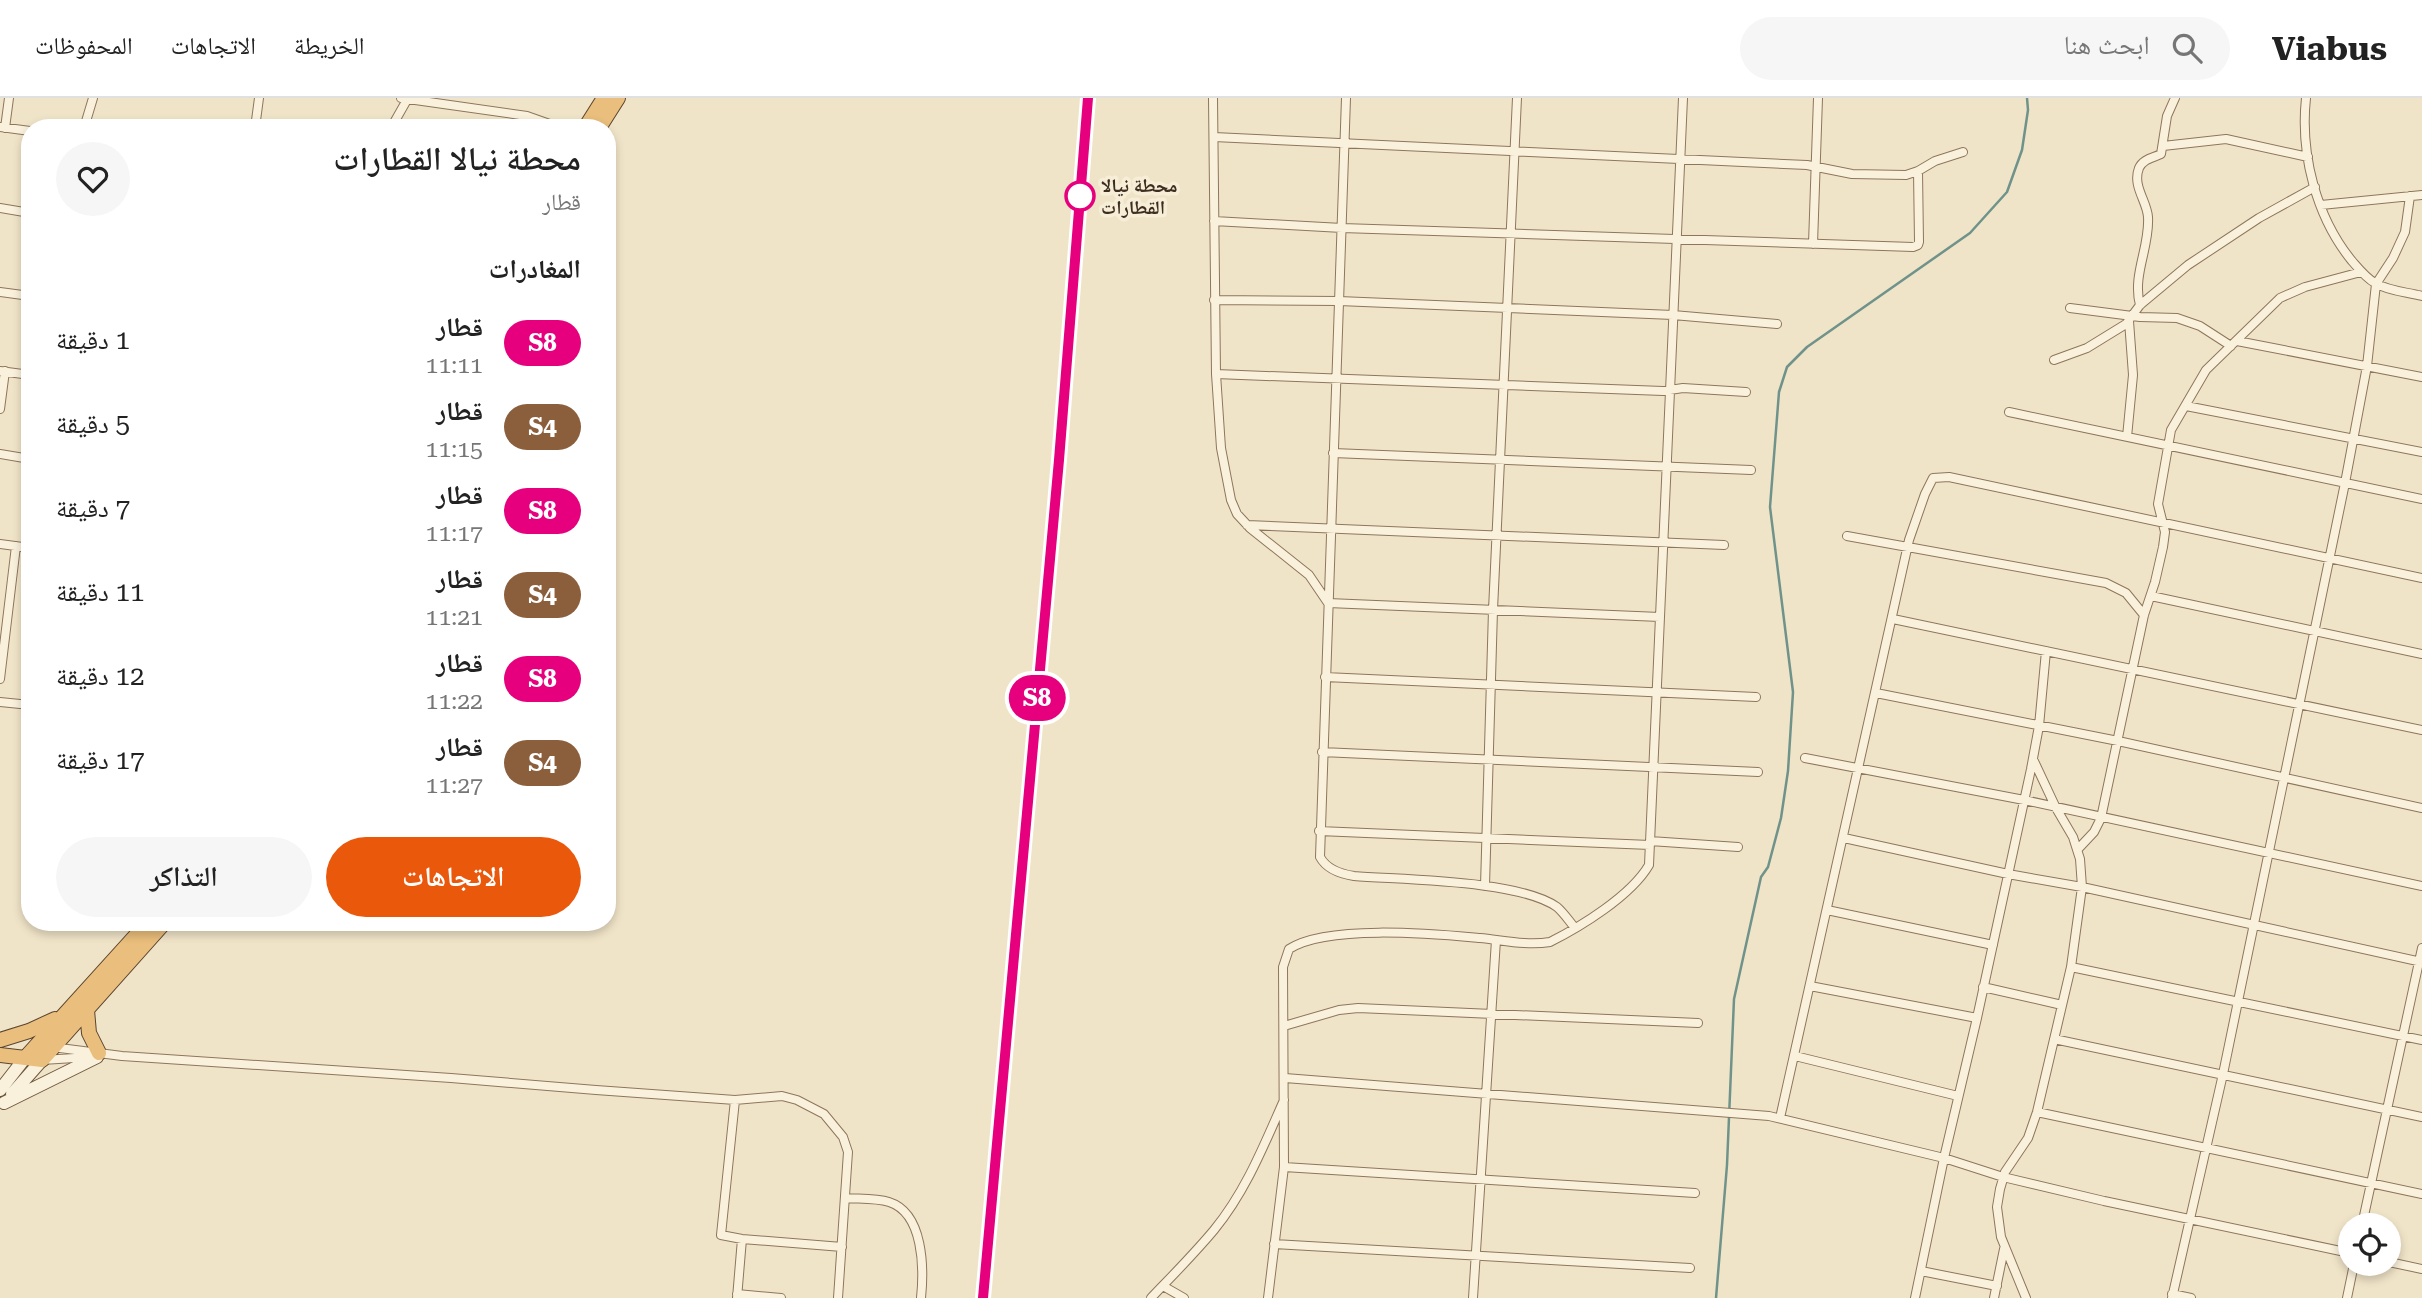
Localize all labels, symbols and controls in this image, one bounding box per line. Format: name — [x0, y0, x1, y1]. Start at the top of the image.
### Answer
search box — [1740, 17, 2230, 80]
icon: search — [2168, 29, 2206, 67]
text: Viabus — [2272, 29, 2387, 68]
text: ابحث هنا — [2064, 30, 2150, 60]
text: المحفوظات — [35, 32, 133, 60]
text: الاتجاهات — [171, 32, 256, 60]
text: الخريطة — [294, 32, 365, 60]
text: محطة نيالا القطارات — [333, 139, 581, 178]
button: heart — [56, 142, 130, 216]
place label: محطة نيالا القطارات — [1101, 174, 1177, 219]
marker: محطة نيالا القطارات — [1065, 181, 1095, 211]
text: قطار — [542, 189, 581, 216]
text: المغادرات — [489, 254, 581, 284]
text: قطار — [436, 312, 483, 342]
text: 1 دقيقة — [56, 325, 130, 355]
text: S8 — [528, 329, 557, 357]
text: 11:11 — [426, 352, 483, 379]
text: قطار — [436, 396, 483, 426]
text: 5 دقيقة — [56, 409, 130, 439]
text: S4 — [528, 413, 557, 441]
text: 11:15 — [426, 436, 483, 463]
text: قطار — [436, 480, 483, 510]
text: 7 دقيقة — [56, 493, 130, 523]
text: S8 — [528, 497, 557, 525]
text: 11:17 — [426, 520, 483, 547]
text: قطار — [436, 564, 483, 594]
text: 11 دقيقة — [56, 577, 145, 607]
text: S4 — [528, 581, 557, 609]
text: 11:21 — [426, 604, 483, 631]
text: قطار — [436, 648, 483, 678]
text: 12 دقيقة — [56, 661, 145, 691]
text: S8 — [528, 665, 557, 693]
line badge: S8 — [1006, 675, 1068, 721]
text: S8 — [1023, 684, 1051, 712]
text: 11:22 — [426, 688, 483, 715]
text: قطار — [436, 732, 483, 762]
text: 17 دقيقة — [56, 745, 145, 775]
text: S4 — [528, 749, 557, 777]
text: 11:27 — [426, 772, 483, 799]
button: التذاكر — [56, 837, 312, 917]
button: الاتجاهات — [326, 837, 581, 917]
map controls — [2338, 1213, 2401, 1276]
button: locate — [2338, 1213, 2401, 1276]

